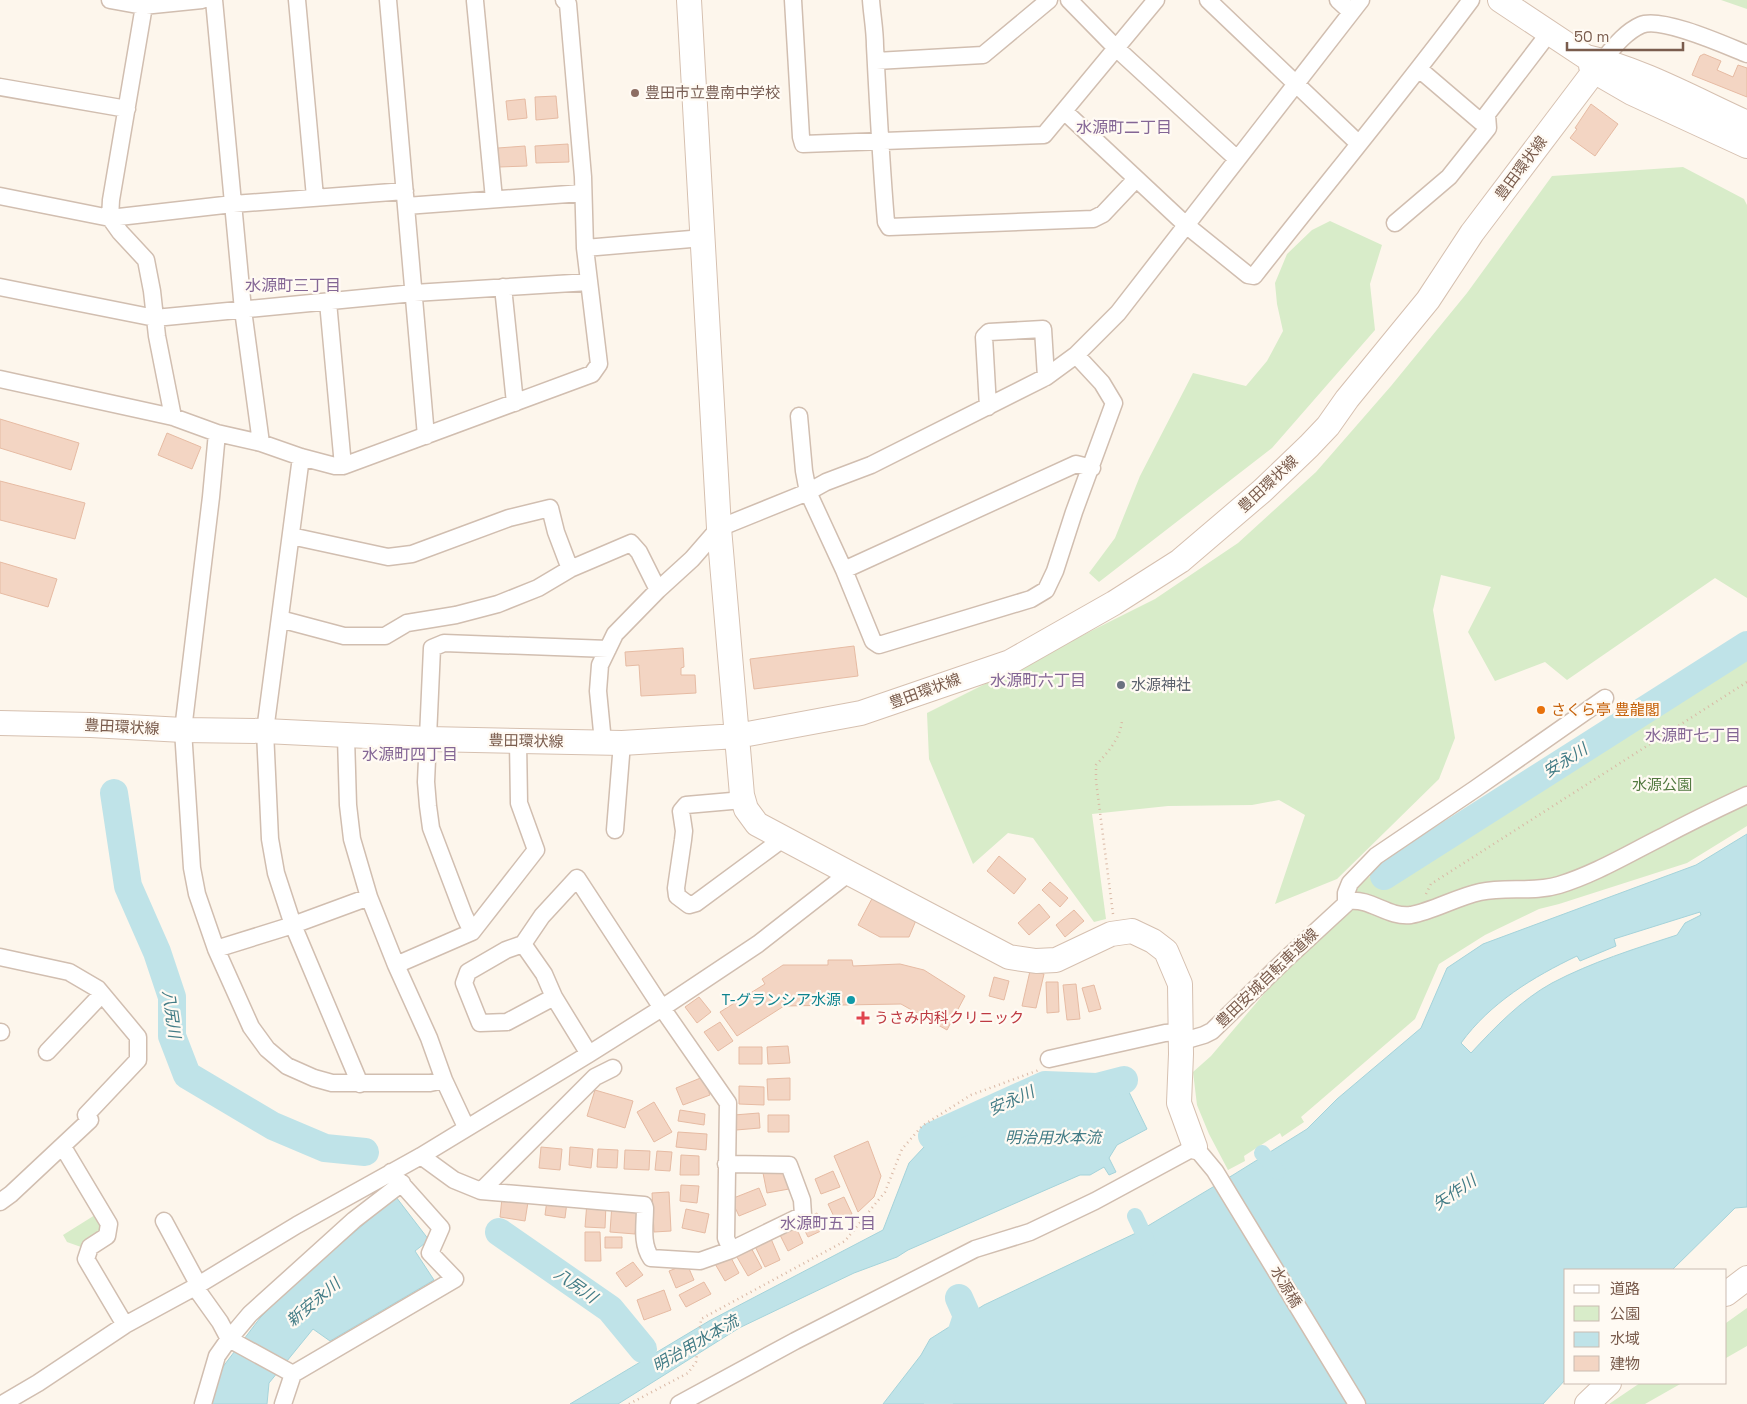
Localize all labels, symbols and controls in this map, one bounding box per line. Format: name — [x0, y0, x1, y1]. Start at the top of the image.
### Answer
scale bar — [1567, 20, 1683, 52]
text: 50 m — [1574, 27, 1609, 46]
place label: 豊田市立豊南中学校 — [645, 83, 780, 102]
marker: 豊田市立豊南中学校 — [629, 87, 641, 99]
district label: 水源町二丁目 — [1076, 117, 1172, 138]
street label: 豊田環状線 — [1490, 132, 1551, 203]
district label: 水源町三丁目 — [245, 275, 341, 296]
street label: 豊田環状線 — [1234, 451, 1302, 516]
street label: 豊田環状線 — [886, 669, 963, 712]
district label: 水源町六丁目 — [990, 670, 1086, 691]
place label: 水源神社 — [1131, 675, 1191, 694]
marker: 水源神社 — [1115, 679, 1127, 691]
place label: さくら亭 豊龍閣 — [1551, 700, 1660, 719]
marker: さくら亭 豊龍閣 — [1535, 704, 1547, 716]
street label: 豊田環状線 — [84, 715, 160, 738]
district label: 水源町七丁目 — [1645, 725, 1741, 746]
street label: 豊田環状線 — [488, 730, 564, 751]
water label: 安永川 — [1539, 738, 1593, 782]
district label: 水源町四丁目 — [362, 744, 458, 765]
park label: 水源公園 — [1632, 775, 1692, 794]
street label: 豊田安城自転車道線 — [1211, 924, 1322, 1031]
water label: 八尻川 — [158, 989, 186, 1041]
place label: T-グランシア水源 — [722, 990, 841, 1009]
marker: T-グランシア水源 — [845, 994, 857, 1006]
place label: うさみ内科クリニック — [874, 1008, 1024, 1027]
marker: うさみ内科クリニック — [856, 1011, 870, 1025]
water label: 安永川 — [985, 1080, 1039, 1120]
water label: 明治用水本流 — [1005, 1127, 1104, 1148]
water label: 矢作川 — [1429, 1169, 1482, 1215]
district label: 水源町五丁目 — [780, 1213, 876, 1234]
water label: 八尻川 — [550, 1263, 603, 1309]
street label: 水源橋 — [1267, 1263, 1306, 1311]
legend — [1564, 1269, 1727, 1384]
water label: 新安永川 — [282, 1272, 346, 1331]
text: 道路 — [1610, 1279, 1640, 1298]
text: 公園 — [1610, 1304, 1640, 1323]
water label: 明治用水本流 — [648, 1309, 745, 1377]
text: 水域 — [1610, 1329, 1640, 1348]
text: 建物 — [1610, 1354, 1640, 1373]

